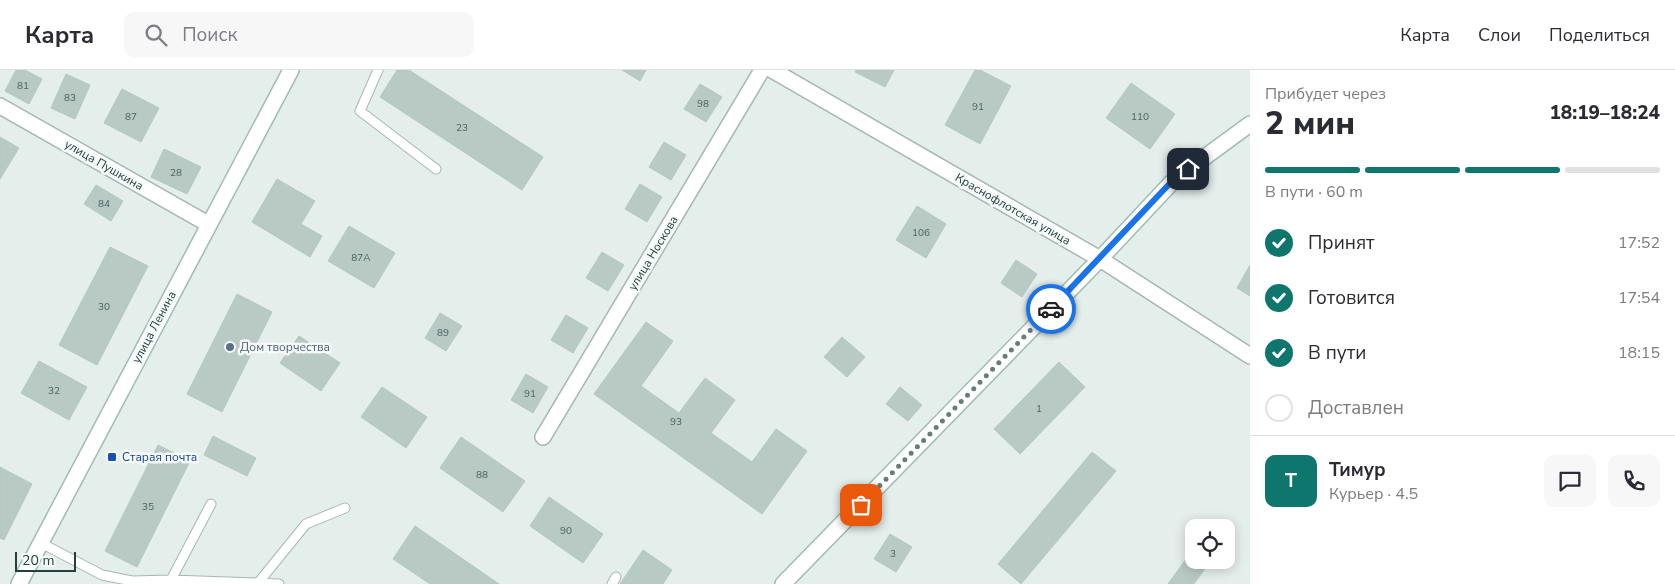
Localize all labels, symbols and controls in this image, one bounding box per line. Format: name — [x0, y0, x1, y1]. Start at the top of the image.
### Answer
search box — [124, 12, 474, 57]
text: Карта — [25, 19, 94, 51]
icon: search — [142, 21, 170, 49]
text: Поиск — [182, 22, 237, 48]
text: Карта — [1400, 23, 1450, 47]
text: Слои — [1478, 23, 1521, 47]
text: Поделиться — [1549, 23, 1650, 47]
house number: 81 — [17, 79, 29, 93]
text: Прибудет через — [1265, 83, 1386, 105]
house number: 83 — [64, 91, 76, 105]
house number: 98 — [697, 97, 709, 111]
house number: 91 — [972, 100, 984, 114]
text: 18:19–18:24 — [1549, 100, 1660, 126]
text: 2 мин — [1265, 102, 1355, 145]
house number: 87 — [125, 110, 137, 124]
house number: 110 — [1131, 110, 1149, 124]
house number: 23 — [456, 121, 468, 135]
street label: улица Пушкина — [62, 136, 146, 194]
pin — [1167, 148, 1209, 190]
icon: home — [1174, 155, 1202, 183]
house number: 28 — [170, 166, 182, 180]
street label: Краснофлотская улица — [952, 169, 1074, 249]
text: В пути · 60 m — [1265, 181, 1363, 203]
house number: 84 — [98, 197, 110, 211]
street label: улица Носкова — [624, 213, 682, 293]
house number: 106 — [912, 226, 930, 240]
icon: check — [1265, 229, 1293, 257]
text: Принят — [1308, 230, 1375, 256]
text: 17:52 — [1618, 232, 1660, 254]
house number: 87А — [351, 251, 371, 265]
courier — [1026, 284, 1076, 334]
icon: check — [1265, 284, 1293, 312]
text: Готовится — [1308, 285, 1395, 311]
text: 17:54 — [1618, 287, 1660, 309]
street label: улица Ленина — [128, 288, 180, 366]
icon: car — [1037, 295, 1065, 323]
house number: 30 — [98, 300, 110, 314]
house number: 89 — [437, 326, 449, 340]
place label: Дом творчества — [240, 339, 330, 355]
icon: check — [1265, 339, 1293, 367]
text: В пути — [1308, 340, 1366, 366]
marker: Дом творчества — [224, 341, 236, 353]
text: 18:15 — [1618, 342, 1660, 364]
house number: 32 — [48, 384, 60, 398]
house number: 91 — [524, 387, 536, 401]
text: Доставлен — [1308, 395, 1404, 421]
house number: 1 — [1036, 402, 1042, 416]
house number: 93 — [670, 415, 682, 429]
place label: Старая почта — [122, 449, 197, 465]
marker: Старая почта — [106, 451, 118, 463]
button: chat — [1544, 455, 1596, 507]
button: phone — [1608, 455, 1660, 507]
text: Тимур — [1329, 457, 1386, 483]
house number: 88 — [476, 468, 488, 482]
text: Т — [1285, 468, 1297, 494]
text: Курьер · 4.5 — [1329, 483, 1418, 505]
pin — [840, 484, 882, 526]
icon: bag — [847, 491, 875, 519]
house number: 35 — [142, 500, 154, 514]
map controls — [1185, 519, 1235, 569]
button: locate — [1185, 519, 1235, 569]
house number: 90 — [560, 524, 572, 538]
house number: 3 — [890, 547, 896, 561]
scale bar — [15, 549, 76, 572]
text: 20 m — [22, 551, 54, 570]

